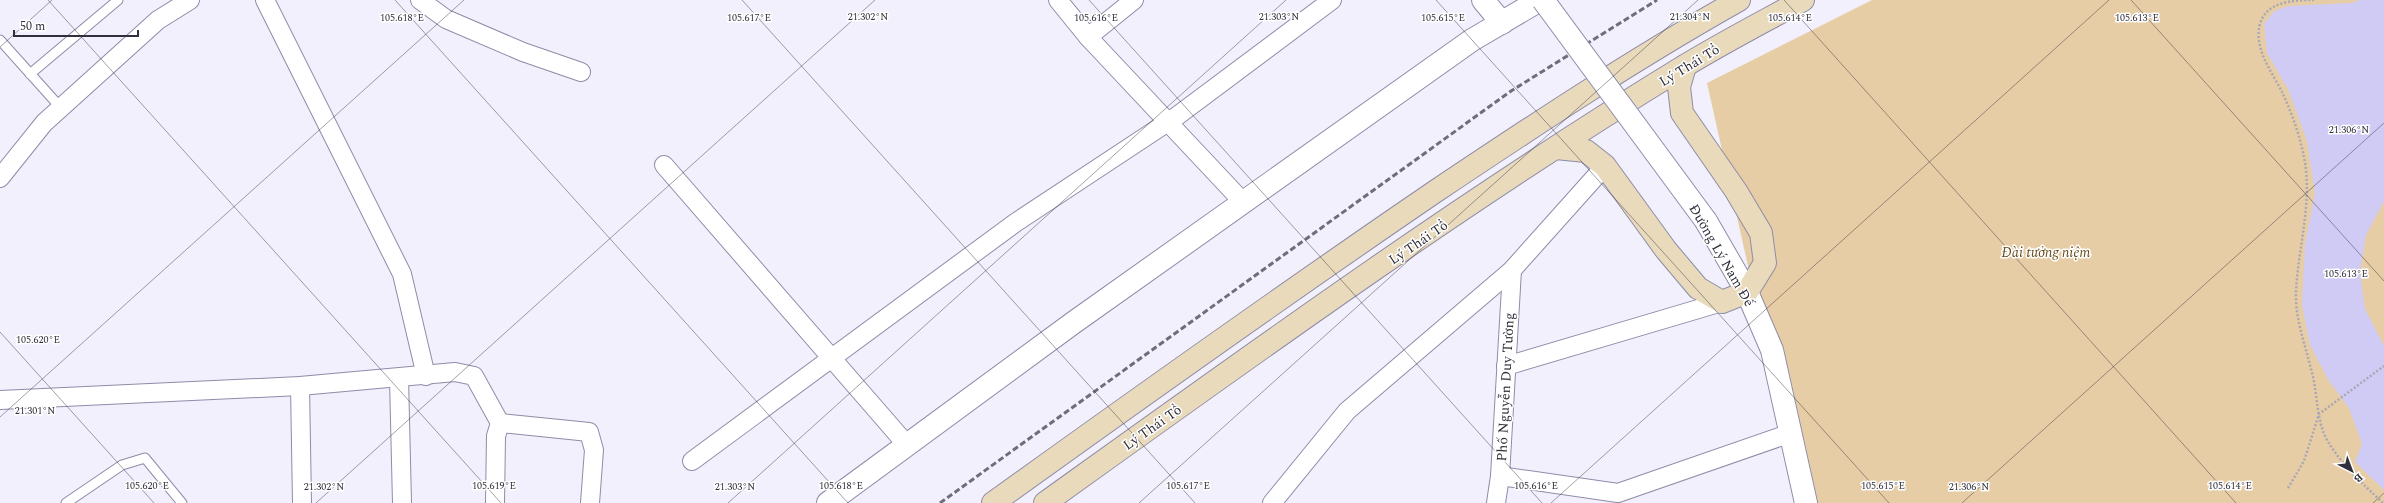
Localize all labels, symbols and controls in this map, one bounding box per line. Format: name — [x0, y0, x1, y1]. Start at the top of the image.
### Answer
text: 21.302°N — [848, 9, 888, 25]
text: 21.303°N — [1259, 9, 1299, 25]
text: 21.304°N — [1670, 9, 1710, 25]
text: 105.618°E — [380, 10, 424, 26]
text: 105.617°E — [727, 10, 771, 26]
text: 105.616°E — [1074, 10, 1118, 26]
text: 105.615°E — [1421, 10, 1465, 26]
text: 105.614°E — [1768, 10, 1812, 26]
text: 105.613°E — [2115, 10, 2159, 26]
scale bar — [14, 12, 138, 38]
text: 50 m — [20, 17, 45, 36]
street label: Lý Thái Tổ — [1655, 39, 1724, 92]
text: 21.306°N — [2329, 122, 2369, 138]
street label: Đường Lý Nam Đế — [1684, 200, 1760, 311]
street label: Lý Thái Tổ — [1384, 215, 1452, 270]
park label: Đài tưởng niệm — [2002, 242, 2091, 263]
text: 105.613°E — [2324, 266, 2368, 282]
street label: Phố Nguyễn Duy Tường — [1491, 312, 1520, 462]
text: 105.620°E — [16, 332, 60, 348]
street label: Lý Thái Tổ — [1119, 399, 1186, 455]
text: 21.301°N — [15, 403, 55, 419]
north arrow — [2332, 451, 2372, 491]
text: B — [2350, 469, 2367, 487]
text: 105.620°E — [125, 478, 169, 494]
text: 105.619°E — [472, 478, 516, 494]
text: 105.618°E — [819, 478, 863, 494]
text: 105.617°E — [1166, 478, 1210, 494]
text: 105.616°E — [1514, 478, 1558, 494]
text: 105.615°E — [1861, 478, 1905, 494]
text: 105.614°E — [2208, 478, 2252, 494]
text: 21.302°N — [304, 479, 344, 495]
text: 21.303°N — [715, 479, 755, 495]
text: 21.306°N — [1949, 479, 1989, 495]

